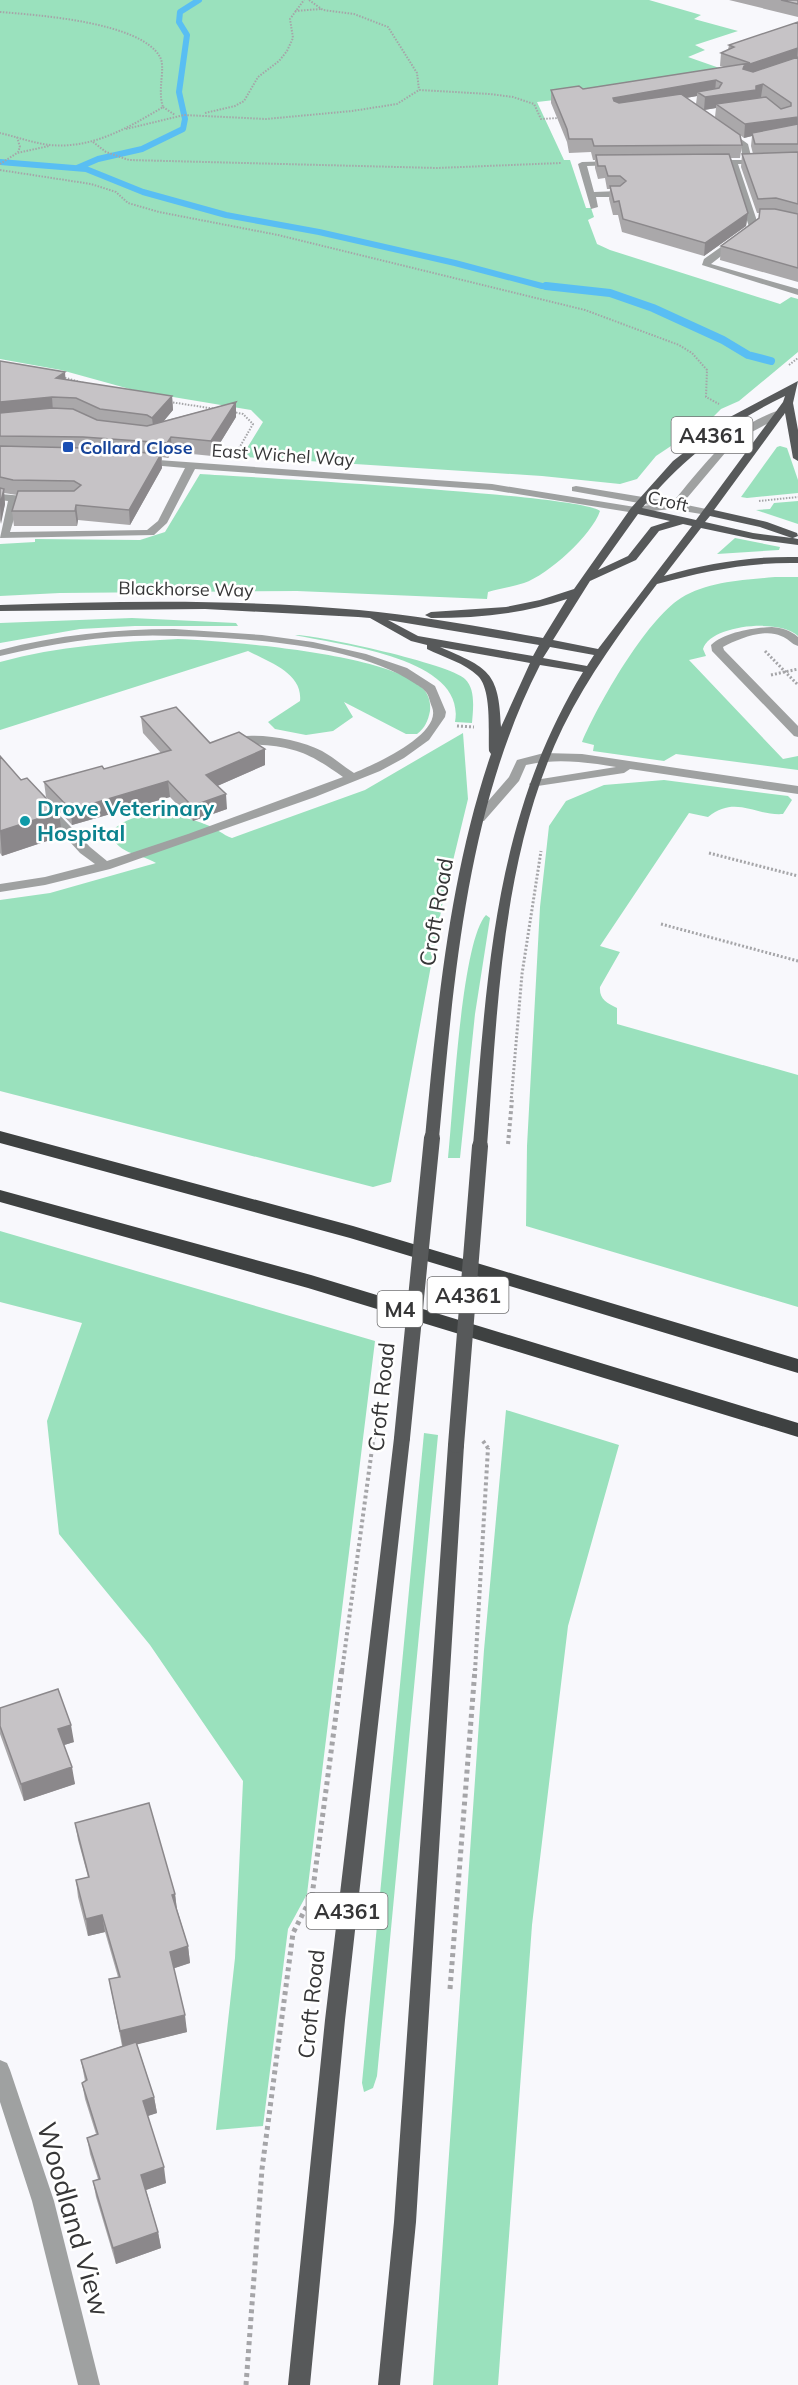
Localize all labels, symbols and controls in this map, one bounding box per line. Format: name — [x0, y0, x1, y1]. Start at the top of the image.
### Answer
road number: A4361 — [672, 417, 752, 453]
place label: Collard Close — [80, 436, 193, 459]
street label: East Wichel Way — [211, 439, 355, 471]
marker: Collard Close — [61, 440, 75, 454]
street label: Croft — [645, 485, 691, 517]
street label: Blackhorse Way — [118, 576, 254, 602]
place label: Drove Veterinary Hospital — [37, 794, 214, 847]
marker: Drove Veterinary Hospital — [18, 814, 32, 828]
street label: Croft Road — [413, 856, 459, 968]
road number: A4361 — [428, 1277, 508, 1313]
road number: M4 — [378, 1291, 422, 1327]
street label: Croft Road — [361, 1341, 401, 1453]
road number: A4361 — [306, 1893, 388, 1929]
street label: Croft Road — [291, 1948, 331, 2060]
street label: Woodland View — [30, 2118, 118, 2320]

